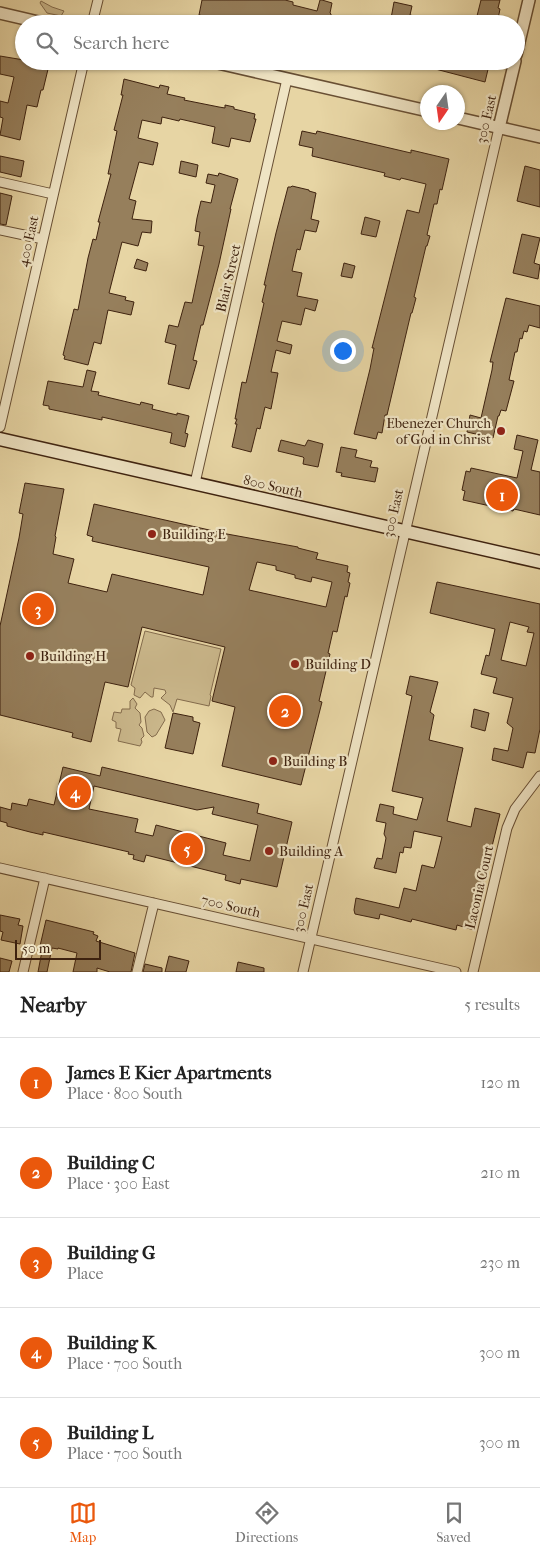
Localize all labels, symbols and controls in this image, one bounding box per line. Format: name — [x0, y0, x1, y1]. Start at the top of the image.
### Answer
search box — [15, 15, 525, 70]
icon: search — [33, 29, 61, 57]
text: Search here — [73, 32, 169, 54]
north arrow — [420, 85, 465, 130]
street label: 300 East — [473, 93, 500, 145]
street label: 400 East — [14, 214, 43, 268]
street label: Blair Street — [212, 242, 245, 314]
your location — [330, 338, 356, 364]
place label: Ebenezer Church of God in Christ — [386, 415, 491, 448]
marker: Ebenezer Church of God in Christ — [495, 425, 507, 437]
street label: 800 South — [242, 471, 304, 502]
pin: 1 — [486, 476, 518, 514]
street label: 300 East — [380, 487, 407, 539]
place label: Building E — [162, 526, 226, 543]
marker: Building E — [146, 528, 158, 540]
pin: 3 — [22, 590, 54, 628]
place label: Building H — [40, 648, 106, 665]
marker: Building H — [24, 650, 36, 662]
place label: Building D — [305, 656, 371, 673]
marker: Building D — [289, 658, 301, 670]
pin: 2 — [269, 692, 301, 730]
place label: Building B — [283, 753, 347, 770]
marker: Building B — [267, 755, 279, 767]
pin: 4 — [59, 773, 91, 811]
pin: 5 — [171, 830, 203, 868]
place label: Building A — [279, 843, 344, 860]
street label: Laconia Court — [462, 844, 497, 931]
marker: Building A — [263, 845, 275, 857]
street label: 300 East — [290, 882, 317, 934]
street label: 700 South — [200, 891, 262, 922]
scale bar — [15, 937, 101, 960]
text: 50 m — [22, 940, 50, 957]
text: Nearby — [20, 993, 86, 1017]
text: 5 results — [464, 995, 520, 1014]
text: James E Kier Apartments — [67, 1062, 271, 1084]
text: 1 — [33, 1073, 39, 1092]
text: 120 m — [481, 1073, 520, 1092]
text: Place · 800 South — [67, 1084, 183, 1103]
text: Building C — [67, 1152, 155, 1174]
text: 2 — [32, 1163, 40, 1182]
text: 210 m — [481, 1163, 520, 1182]
text: Place · 300 East — [67, 1174, 170, 1193]
text: Building G — [67, 1242, 156, 1264]
text: 3 — [33, 1253, 39, 1272]
text: 230 m — [480, 1253, 520, 1272]
text: Place — [67, 1264, 103, 1283]
text: Building K — [67, 1332, 156, 1354]
text: 4 — [31, 1343, 41, 1362]
text: 300 m — [479, 1343, 520, 1362]
text: Place · 700 South — [67, 1354, 182, 1373]
text: Building L — [67, 1422, 154, 1444]
text: 5 — [33, 1433, 39, 1452]
text: 300 m — [479, 1433, 520, 1452]
text: Place · 700 South — [67, 1444, 182, 1463]
tab: Map — [69, 1499, 97, 1546]
tab: Directions — [235, 1499, 298, 1546]
tab: Saved — [436, 1499, 471, 1546]

